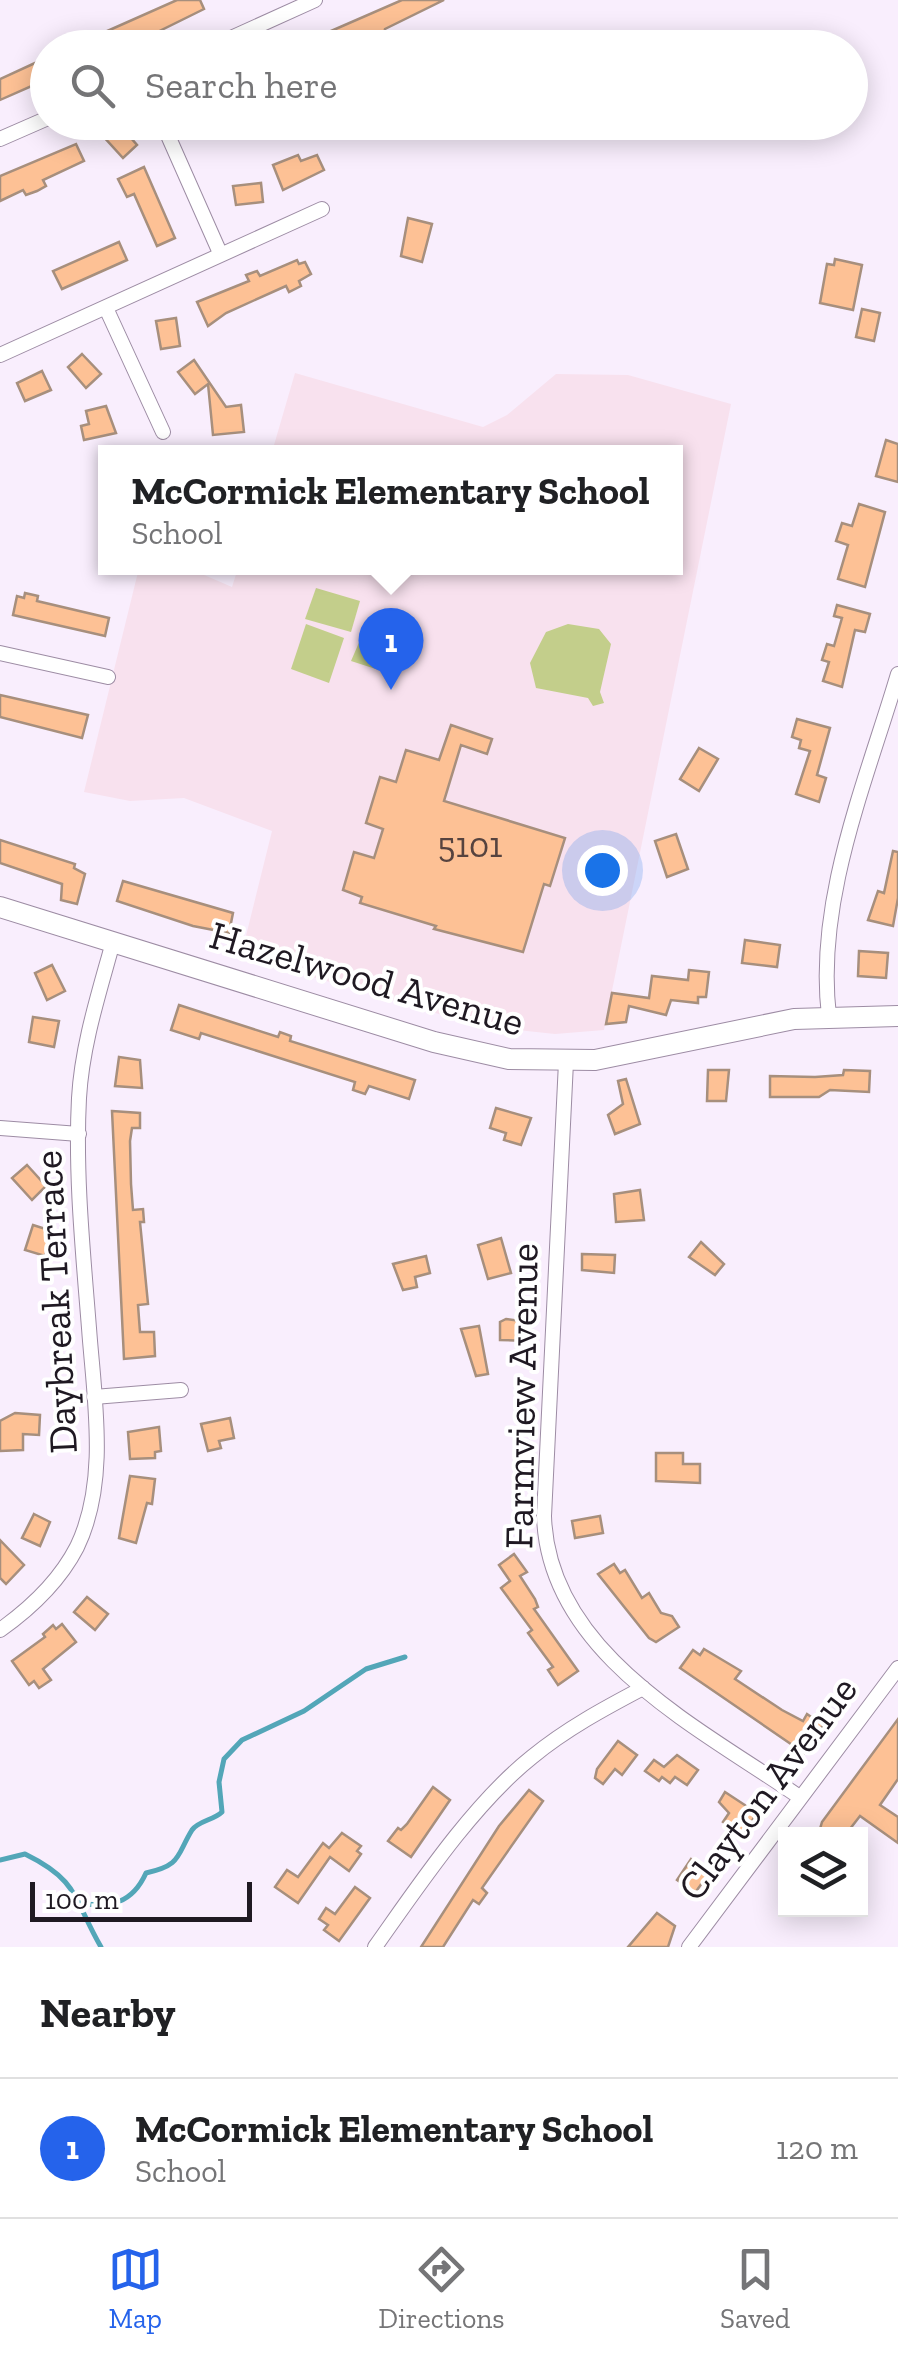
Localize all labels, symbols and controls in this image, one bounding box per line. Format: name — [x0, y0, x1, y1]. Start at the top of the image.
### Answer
search box — [30, 30, 868, 140]
icon: search — [65, 58, 120, 113]
text: Search here — [145, 62, 337, 108]
popup — [98, 445, 683, 575]
text: McCormick Elementary School — [131, 468, 650, 514]
text: School — [131, 514, 223, 552]
pin: 1 — [358, 608, 424, 690]
house number: 5101 — [437, 824, 503, 866]
your location — [577, 845, 628, 896]
street label: Hazelwood Avenue — [204, 910, 530, 1046]
street label: Daybreak Terrace — [23, 1149, 87, 1455]
street label: Farmview Avenue — [494, 1243, 548, 1549]
street label: Clayton Avenue — [667, 1666, 867, 1910]
map controls — [778, 1827, 868, 1917]
button: layers — [778, 1827, 868, 1917]
scale bar — [30, 1877, 252, 1922]
text: 100 m — [45, 1883, 119, 1916]
text: Nearby — [40, 1987, 176, 2038]
text: McCormick Elementary School — [135, 2106, 653, 2152]
text: 1 — [66, 2129, 79, 2167]
text: 120 m — [776, 2129, 858, 2167]
text: School — [135, 2152, 226, 2190]
tab: Map — [108, 2242, 163, 2335]
tab: Directions — [378, 2242, 505, 2335]
tab: Saved — [720, 2242, 790, 2335]

